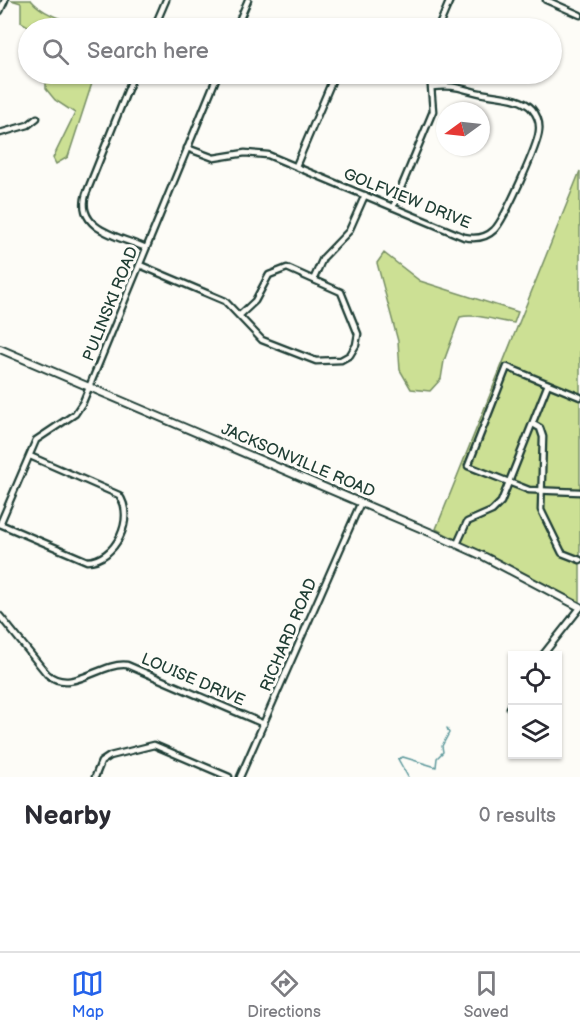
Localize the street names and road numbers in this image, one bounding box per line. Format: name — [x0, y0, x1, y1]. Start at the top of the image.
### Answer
street label: GOLFVIEW DRIVE — [341, 165, 473, 233]
street label: PULINSKI ROAD — [79, 244, 143, 364]
street label: JACKSONVILLE ROAD — [218, 420, 378, 502]
street label: RICHARD ROAD — [257, 576, 321, 694]
street label: LOUISE DRIVE — [138, 650, 248, 710]

